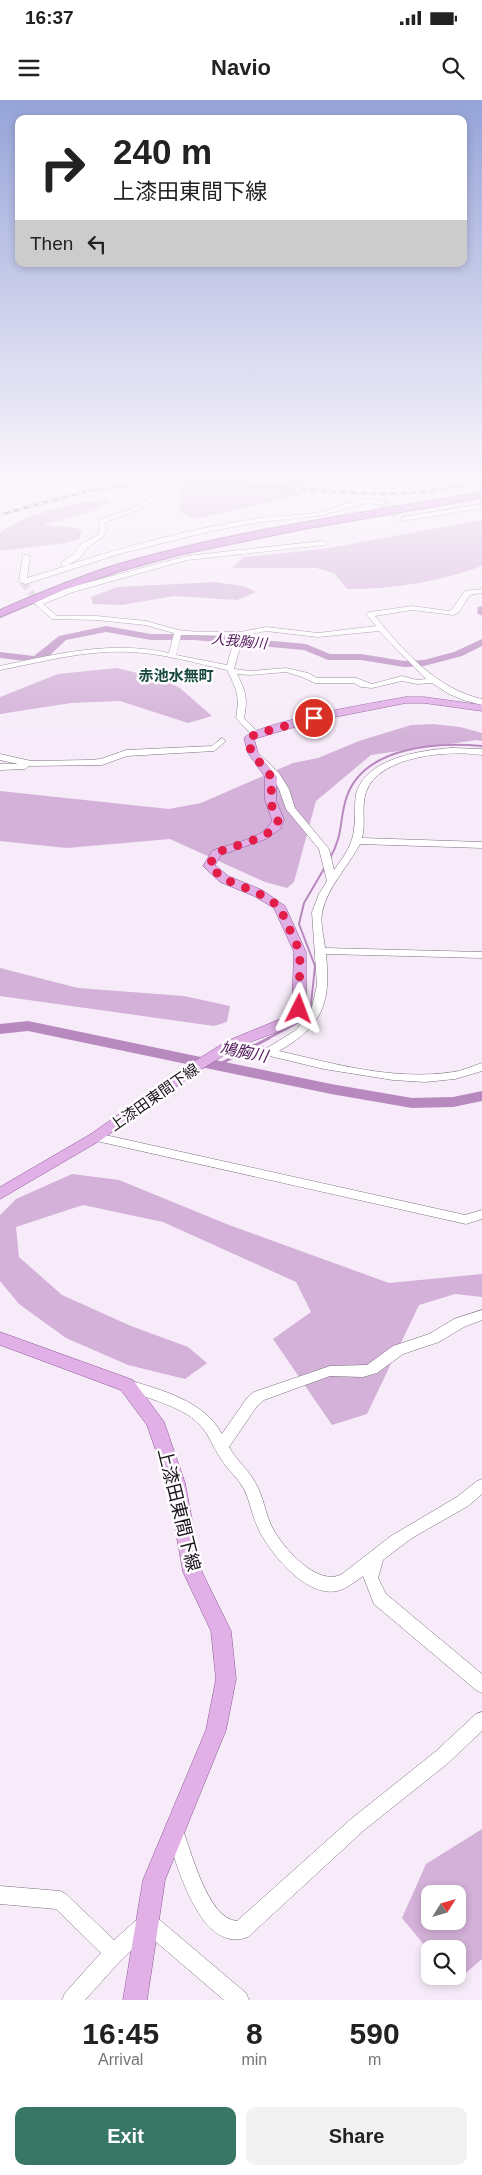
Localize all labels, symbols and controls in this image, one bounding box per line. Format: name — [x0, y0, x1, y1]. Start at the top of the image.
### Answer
text: 16:37 — [25, 7, 74, 28]
icon: menu — [15, 54, 43, 82]
icon: search — [439, 54, 467, 82]
text: Navio — [211, 55, 271, 80]
text: 240 m — [113, 132, 212, 171]
icon: right — [30, 135, 95, 200]
text: 上漆田東間下線 — [113, 179, 267, 204]
icon: left — [83, 230, 111, 258]
text: Then — [30, 233, 73, 254]
water label: 人我胸川 — [210, 631, 270, 652]
district label: 赤池水無町 — [138, 667, 214, 684]
pin — [293, 697, 335, 739]
icon: arrive — [300, 704, 328, 732]
position arrow — [272, 982, 324, 1034]
water label: 鳩胸川 — [219, 1039, 271, 1065]
street label: 上漆田東間下線 — [106, 1060, 202, 1134]
street label: 上漆田東間下線 — [154, 1446, 204, 1574]
north arrow — [421, 1885, 466, 1930]
map controls — [421, 1885, 466, 1985]
button: search — [421, 1940, 466, 1985]
text: 16:45 — [82, 2017, 159, 2050]
text: 8 — [246, 2017, 263, 2050]
text: 590 — [350, 2017, 400, 2050]
text: Arrival — [98, 2051, 143, 2068]
text: min — [241, 2051, 267, 2068]
text: m — [368, 2051, 381, 2068]
button: Exit — [15, 2107, 236, 2165]
button: Share — [246, 2107, 467, 2165]

